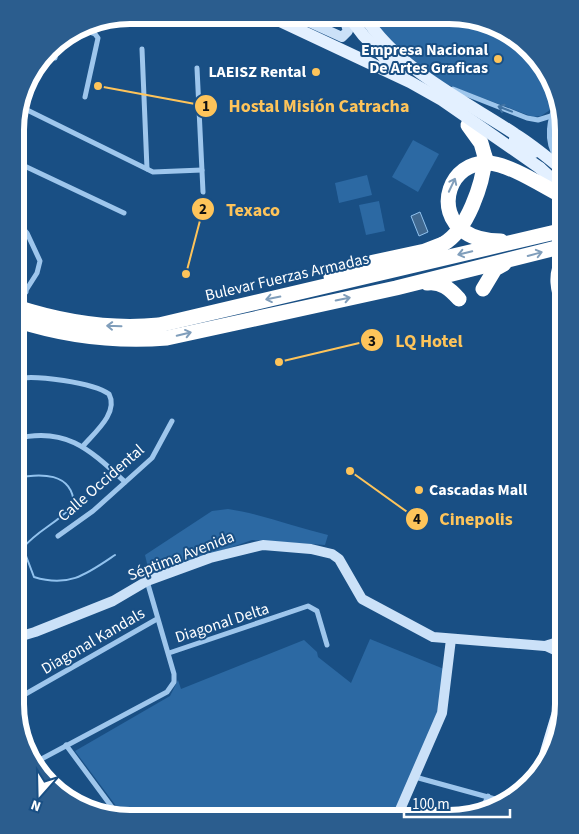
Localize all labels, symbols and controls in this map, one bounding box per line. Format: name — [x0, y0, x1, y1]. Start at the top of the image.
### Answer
place label: Empresa Nacional De Artes Graficas — [361, 39, 488, 79]
marker: Empresa Nacional De Artes Graficas — [492, 53, 504, 65]
place label: LAEISZ Rental — [208, 61, 306, 83]
marker: LAEISZ Rental — [310, 66, 322, 78]
callout: Hostal Misión Catracha — [194, 90, 420, 123]
text: Hostal Misión Catracha — [229, 94, 409, 119]
text: 1 — [202, 96, 210, 117]
one-way arrow — [497, 104, 513, 113]
one-way arrow — [448, 178, 458, 193]
callout: Texaco — [191, 193, 290, 226]
text: Texaco — [226, 198, 280, 223]
text: 2 — [199, 199, 207, 220]
street label: Bulevar Fuerzas Armadas — [203, 247, 371, 307]
one-way arrow — [526, 248, 542, 258]
one-way arrow — [458, 249, 474, 258]
one-way arrow — [265, 293, 281, 303]
one-way arrow — [334, 294, 350, 303]
one-way arrow — [106, 321, 122, 331]
callout: LQ Hotel — [360, 324, 472, 357]
one-way arrow — [176, 329, 192, 338]
text: LQ Hotel — [395, 329, 463, 354]
text: 3 — [368, 331, 376, 352]
street label: Calle Occidental — [53, 439, 149, 527]
place label: Cascadas Mall — [429, 479, 528, 501]
marker: Cascadas Mall — [413, 484, 425, 496]
callout: Cinepolis — [404, 502, 523, 535]
text: Cinepolis — [439, 507, 513, 532]
text: 4 — [413, 509, 421, 530]
street label: Séptima Avenida — [125, 526, 237, 586]
street label: Diagonal Delta — [172, 597, 272, 649]
street label: Diagonal Kandals — [37, 602, 149, 680]
north arrow — [15, 769, 65, 819]
scale bar — [404, 786, 510, 818]
text: N — [28, 794, 44, 816]
text: 100 m — [412, 794, 450, 815]

